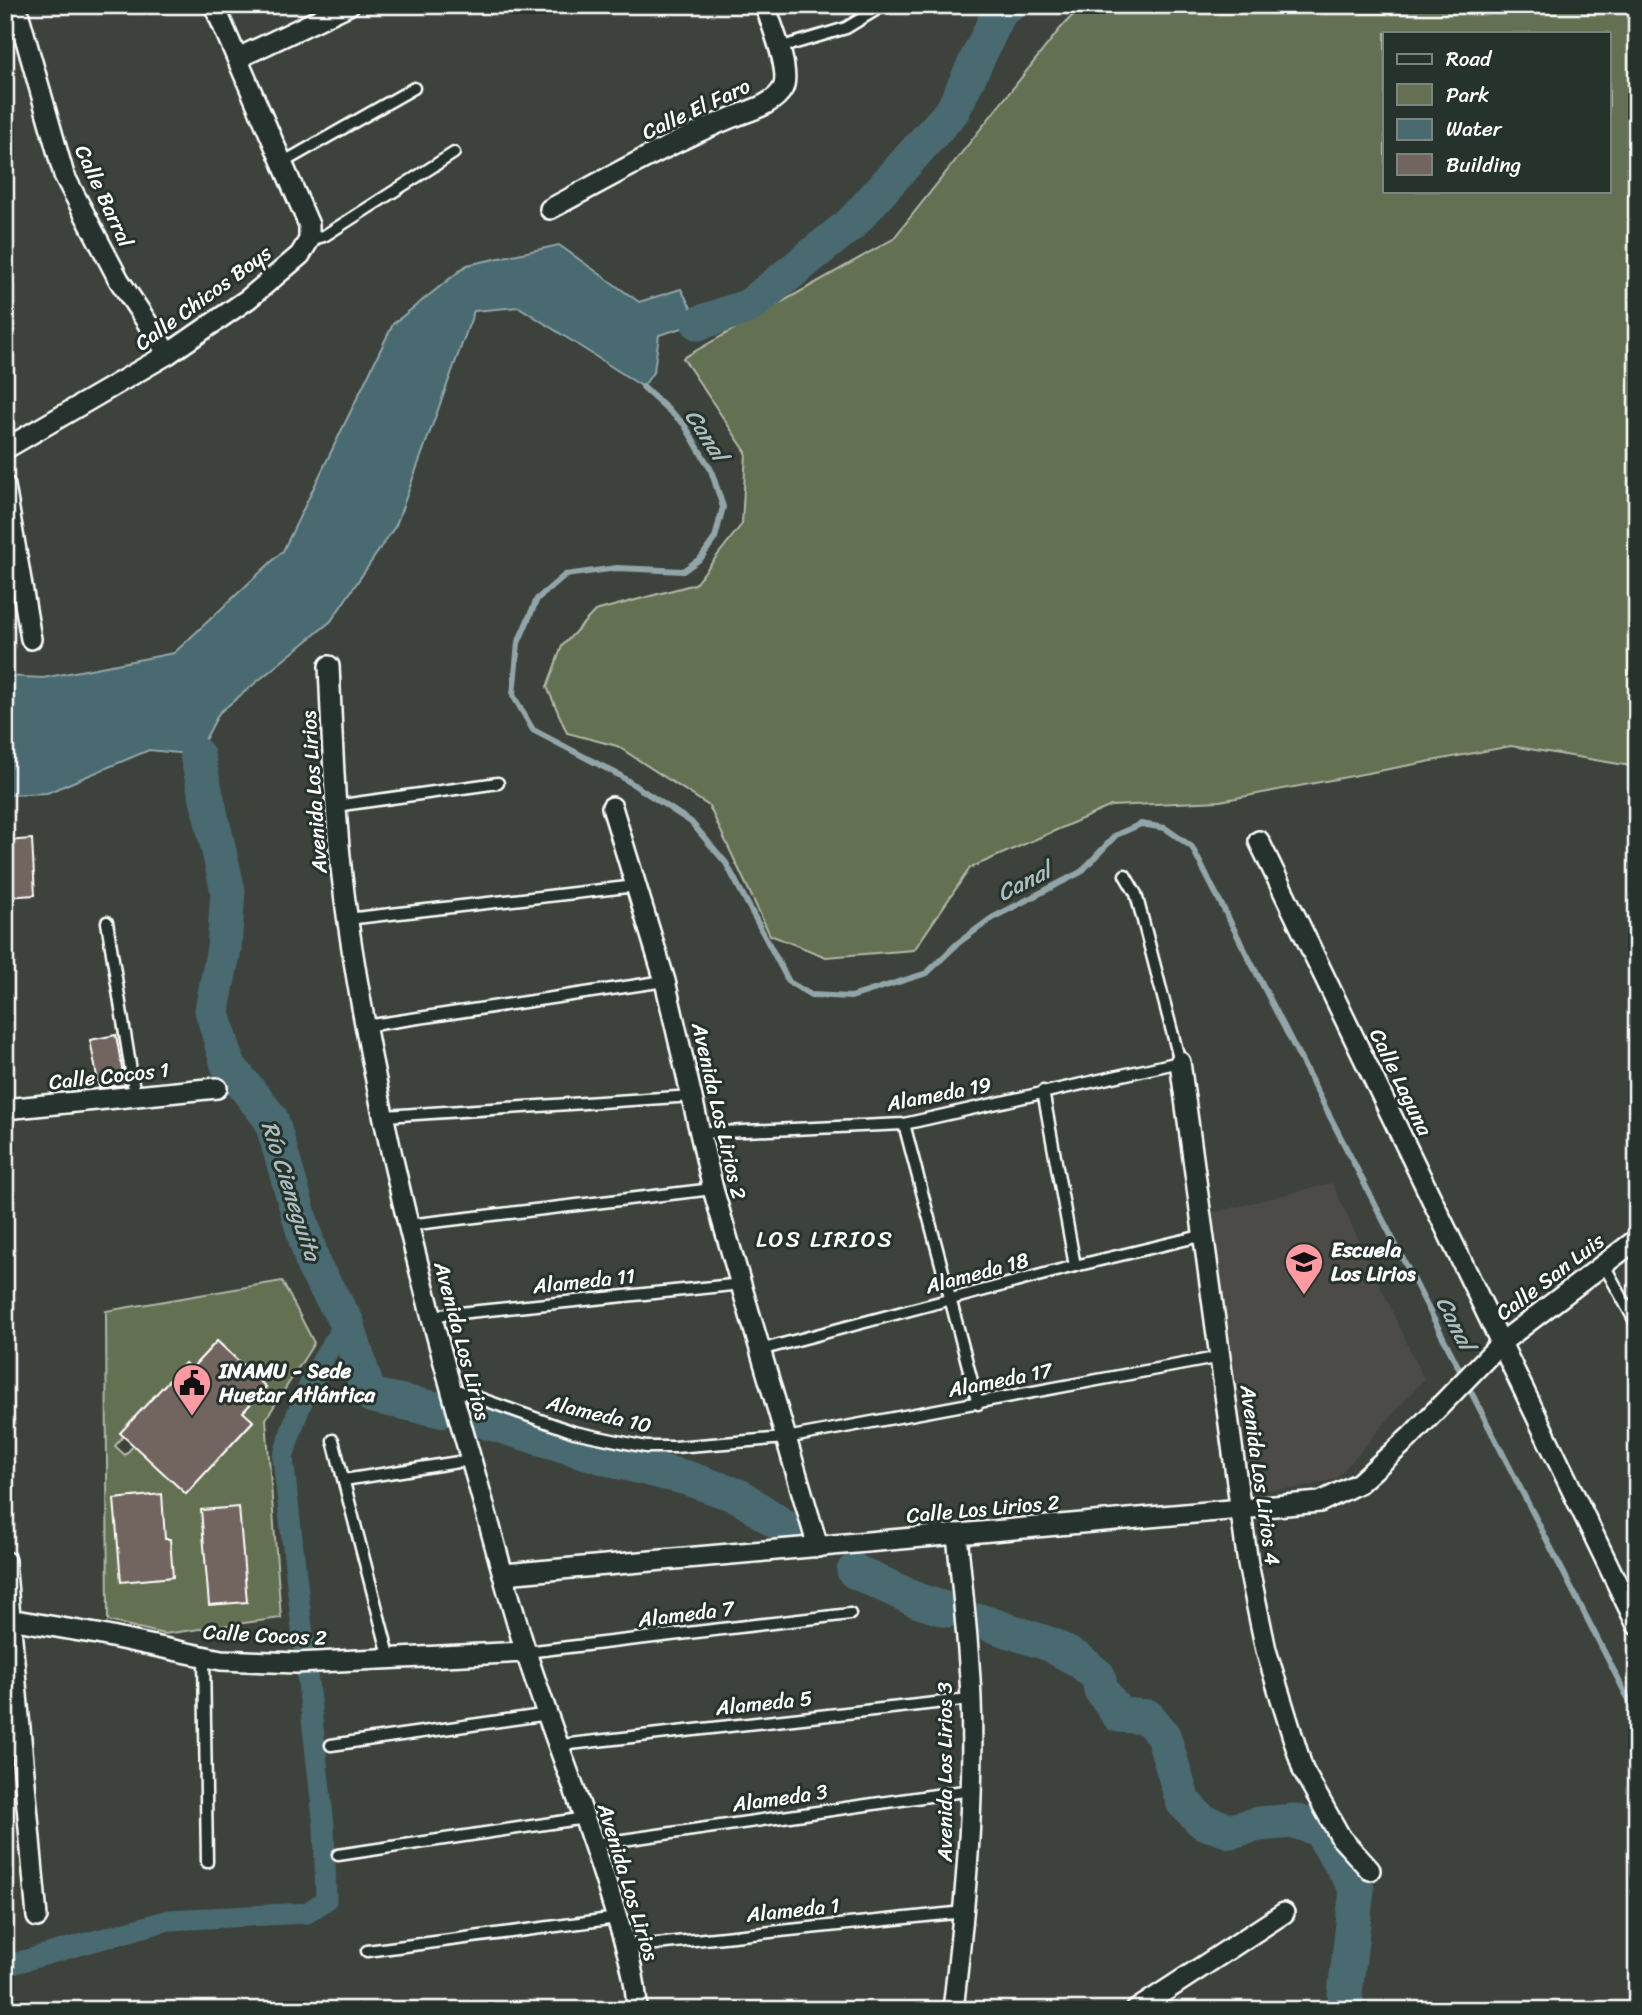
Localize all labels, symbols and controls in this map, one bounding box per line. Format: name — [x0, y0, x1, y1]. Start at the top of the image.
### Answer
legend — [1383, 32, 1610, 192]
text: Road — [1446, 40, 1493, 78]
street label: Calle El Faro — [635, 67, 757, 151]
text: Park — [1446, 76, 1489, 114]
text: Water — [1446, 110, 1503, 148]
street label: Calle Barral — [64, 138, 145, 255]
text: Building — [1446, 146, 1522, 184]
street label: Calle Chicos Boys — [126, 235, 280, 361]
water label: Canal — [673, 400, 742, 474]
street label: Avenida Los Lirios — [289, 709, 339, 876]
water label: Canal — [990, 848, 1063, 913]
street label: Avenida Los Lirios 2 — [680, 1018, 758, 1203]
street label: Calle Laguna — [1359, 1022, 1444, 1143]
street label: Calle Cocos 1 — [47, 1051, 171, 1101]
street label: Alameda 19 — [882, 1065, 995, 1123]
water label: Río Cieneguita — [249, 1116, 334, 1269]
district label: LOS LIRIOS — [756, 1219, 894, 1260]
street label: Calle San Luis — [1487, 1223, 1613, 1331]
place label: Escuela Los Lirios — [1331, 1231, 1416, 1293]
street label: Alameda 18 — [920, 1241, 1033, 1305]
school or university icon: Escuela Los Lirios — [1283, 1241, 1325, 1296]
street label: Avenida Los Lirios — [422, 1256, 502, 1425]
street label: Alameda 11 — [530, 1257, 637, 1305]
water label: Canal — [1424, 1289, 1489, 1362]
street label: Alameda 17 — [944, 1351, 1057, 1409]
place label: INAMU - Sede Huetar Atlántica — [218, 1352, 377, 1414]
public building icon: INAMU - Sede Huetar Atlántica — [171, 1362, 213, 1417]
street label: Avenida Los Lirios 4 — [1228, 1381, 1291, 1568]
street label: Alameda 10 — [542, 1383, 655, 1445]
street label: Calle Los Lirios 2 — [905, 1483, 1061, 1535]
street label: Alameda 7 — [635, 1589, 738, 1639]
street label: Calle Cocos 2 — [202, 1613, 328, 1657]
street label: Alameda 5 — [713, 1679, 814, 1727]
street label: Avenida Los Lirios 3 — [926, 1681, 964, 1863]
street label: Alameda 3 — [729, 1772, 831, 1824]
street label: Avenida Los Lirios — [586, 1797, 670, 1966]
street label: Alameda 1 — [744, 1886, 841, 1934]

